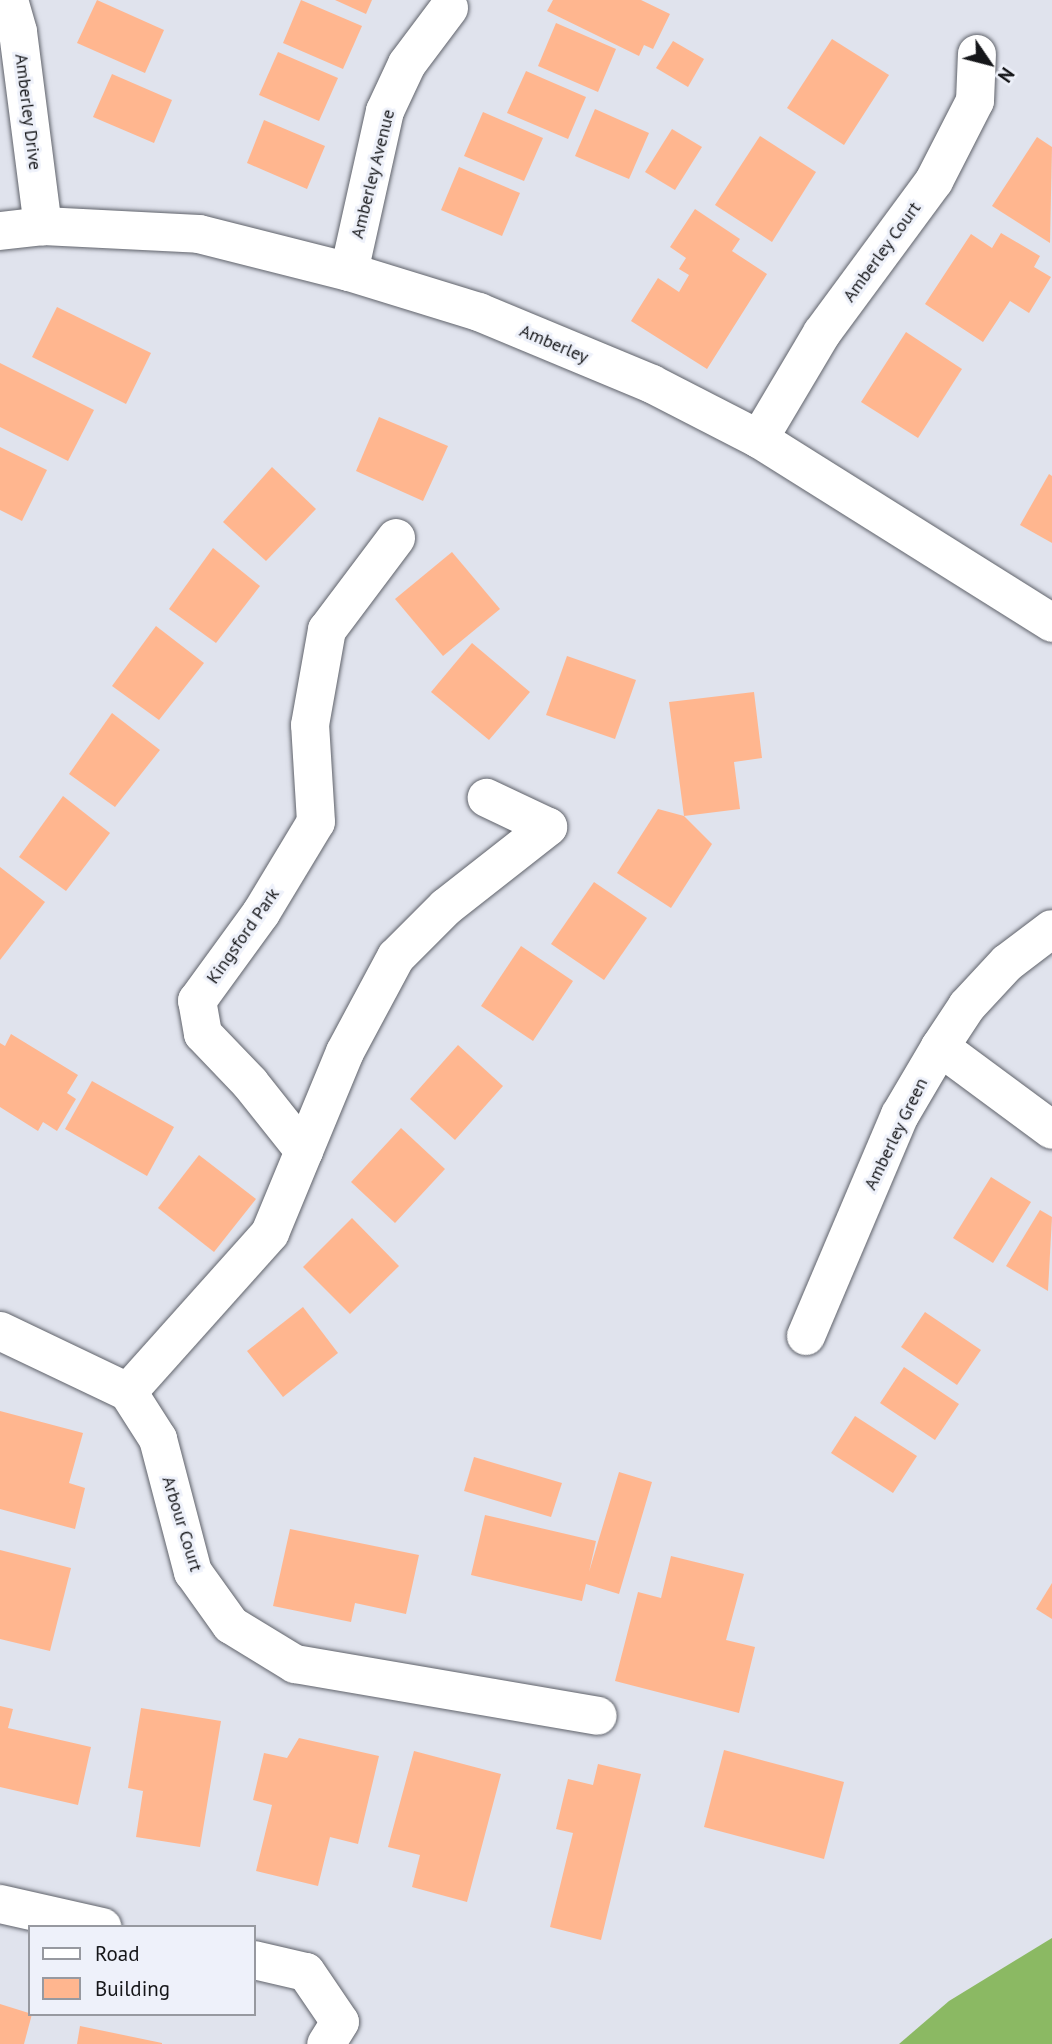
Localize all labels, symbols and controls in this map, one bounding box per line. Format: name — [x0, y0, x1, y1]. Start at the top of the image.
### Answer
north arrow — [954, 28, 1024, 98]
street label: Amberley Drive — [10, 52, 46, 172]
text: N — [993, 63, 1020, 87]
street label: Amberley Avenue — [346, 107, 400, 241]
street label: Amberley Court — [838, 197, 926, 307]
street label: Amberley — [516, 320, 592, 368]
street label: Kingsford Park — [202, 884, 284, 988]
street label: Amberley Green — [859, 1074, 933, 1194]
street label: Arbour Court — [157, 1474, 207, 1574]
legend — [28, 1925, 256, 2016]
text: Road — [95, 1940, 139, 1967]
text: Building — [95, 1975, 170, 2002]

